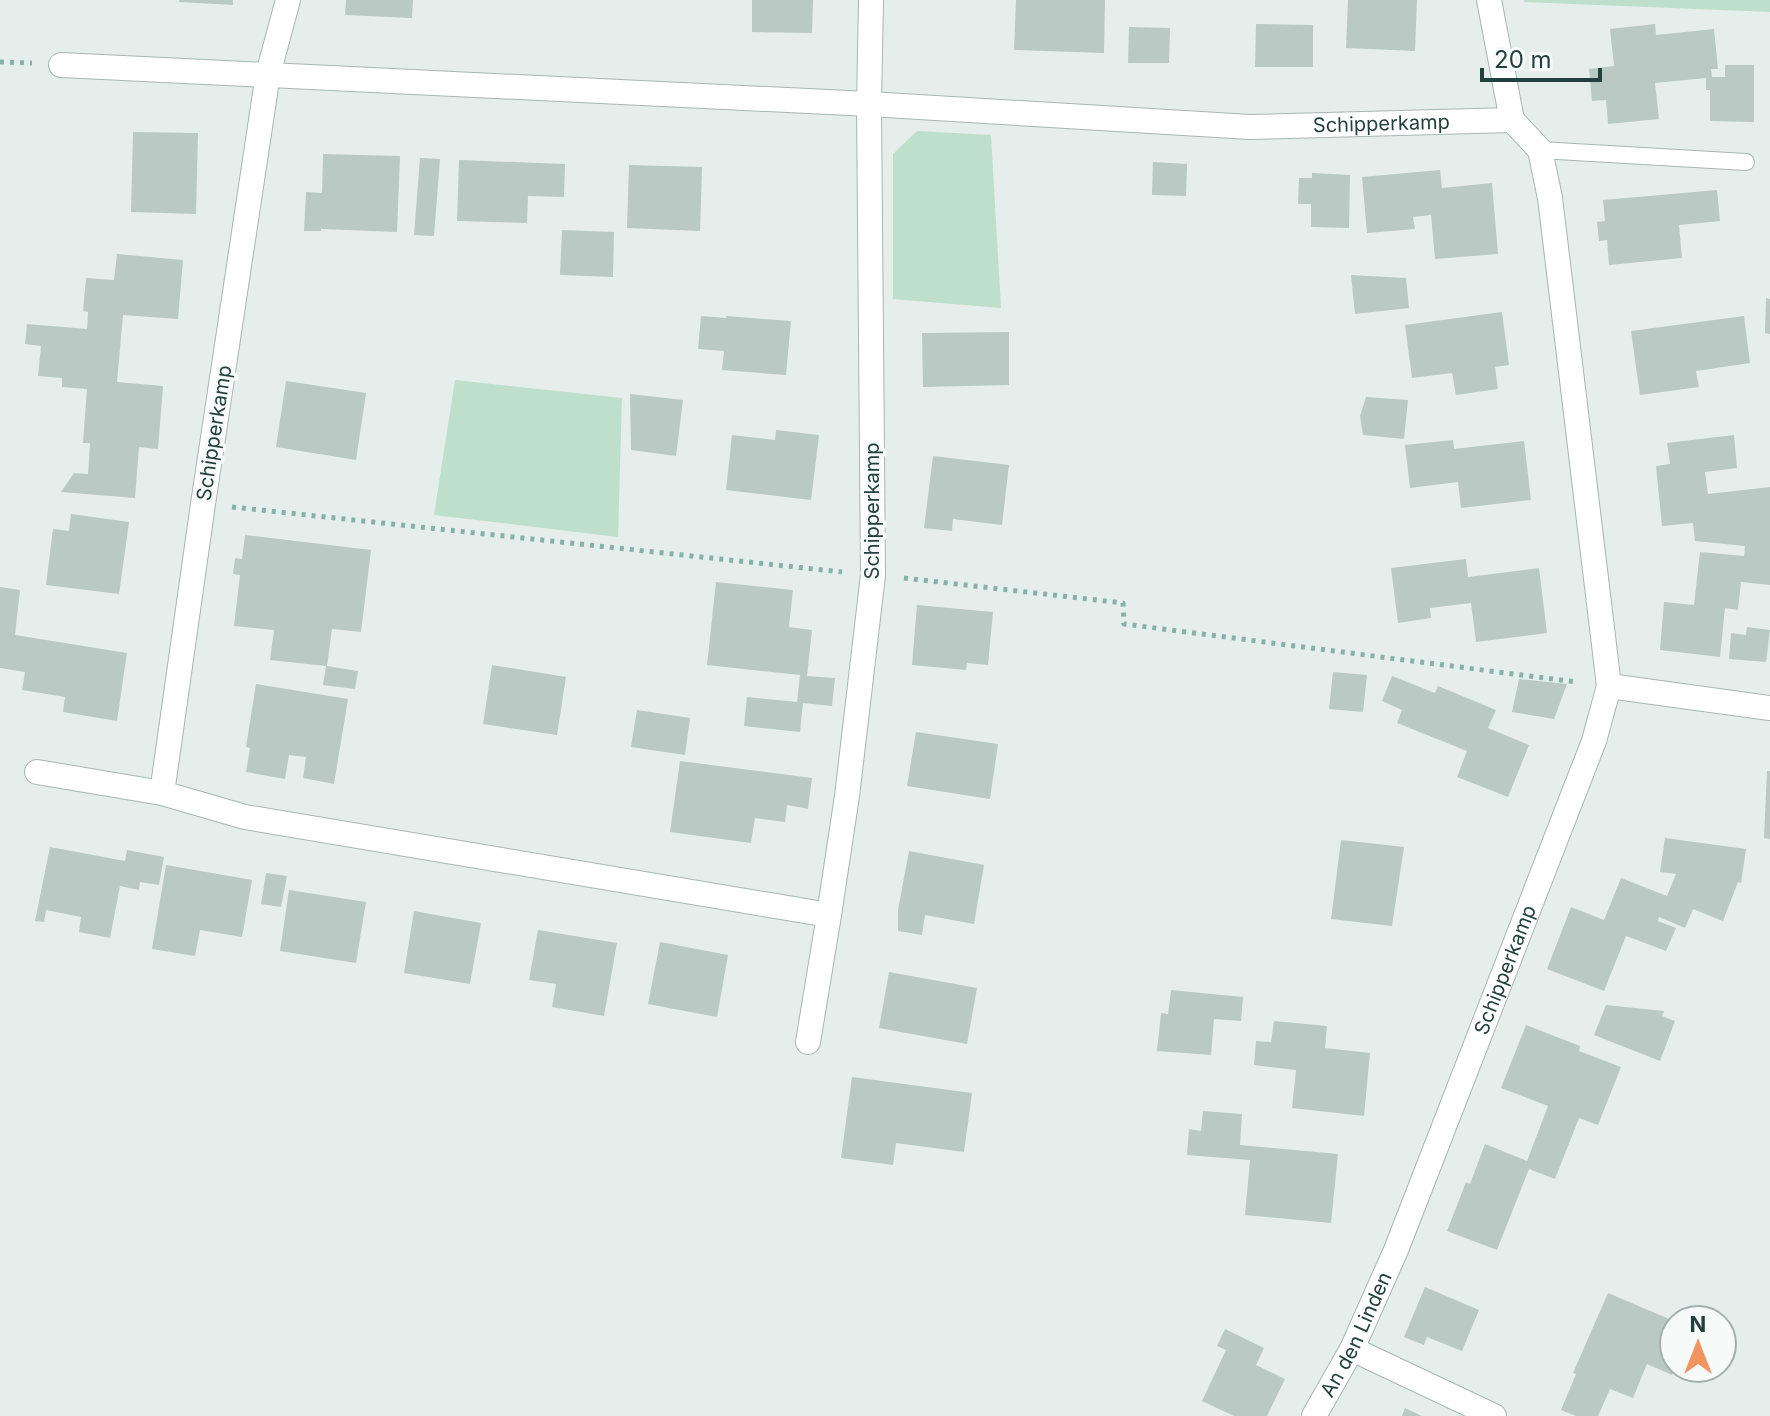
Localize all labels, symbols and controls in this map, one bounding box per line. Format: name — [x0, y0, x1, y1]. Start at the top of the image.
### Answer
scale bar — [1482, 32, 1600, 82]
text: 20 m — [1494, 45, 1552, 74]
street label: Schipperkamp — [1313, 110, 1450, 137]
street label: Schipperkamp — [191, 364, 237, 502]
street label: Schipperkamp — [860, 443, 884, 579]
street label: Schipperkamp — [1469, 902, 1541, 1038]
street label: An den Linden — [1315, 1268, 1397, 1401]
north arrow — [1658, 1304, 1738, 1384]
text: N — [1690, 1311, 1706, 1337]

